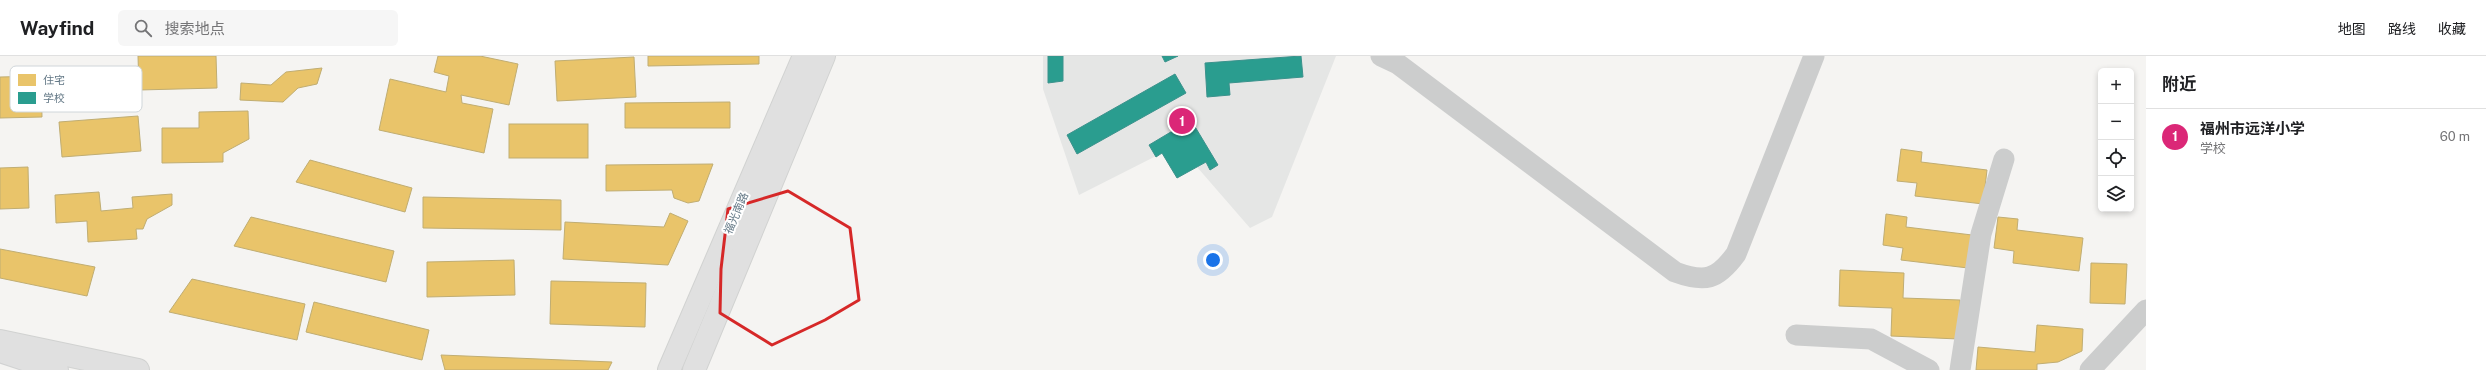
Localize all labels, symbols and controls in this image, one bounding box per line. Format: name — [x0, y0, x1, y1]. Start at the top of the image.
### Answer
search box — [118, 10, 398, 46]
text: Wayfind — [20, 17, 94, 39]
icon: search — [132, 17, 154, 39]
text: 搜索地点 — [164, 20, 224, 37]
text: 地图 — [2338, 21, 2366, 37]
text: 路线 — [2388, 21, 2416, 37]
text: 收藏 — [2438, 21, 2466, 37]
legend — [10, 66, 142, 112]
map controls — [2098, 68, 2134, 212]
button: + — [2098, 68, 2134, 104]
text: 住宅 — [43, 74, 65, 86]
text: 附近 — [2162, 74, 2196, 94]
text: 学校 — [43, 92, 65, 104]
button: − — [2098, 104, 2134, 140]
pin: 1 — [1169, 106, 1195, 136]
text: 福州市远洋小学 — [2200, 120, 2305, 137]
text: 1 — [2172, 129, 2178, 144]
text: 60 m — [2440, 129, 2470, 144]
button: locate — [2098, 140, 2134, 176]
text: 学校 — [2200, 141, 2226, 156]
button: layers — [2098, 176, 2134, 212]
street label: 福光南路 — [722, 190, 750, 236]
your location — [1203, 250, 1223, 270]

